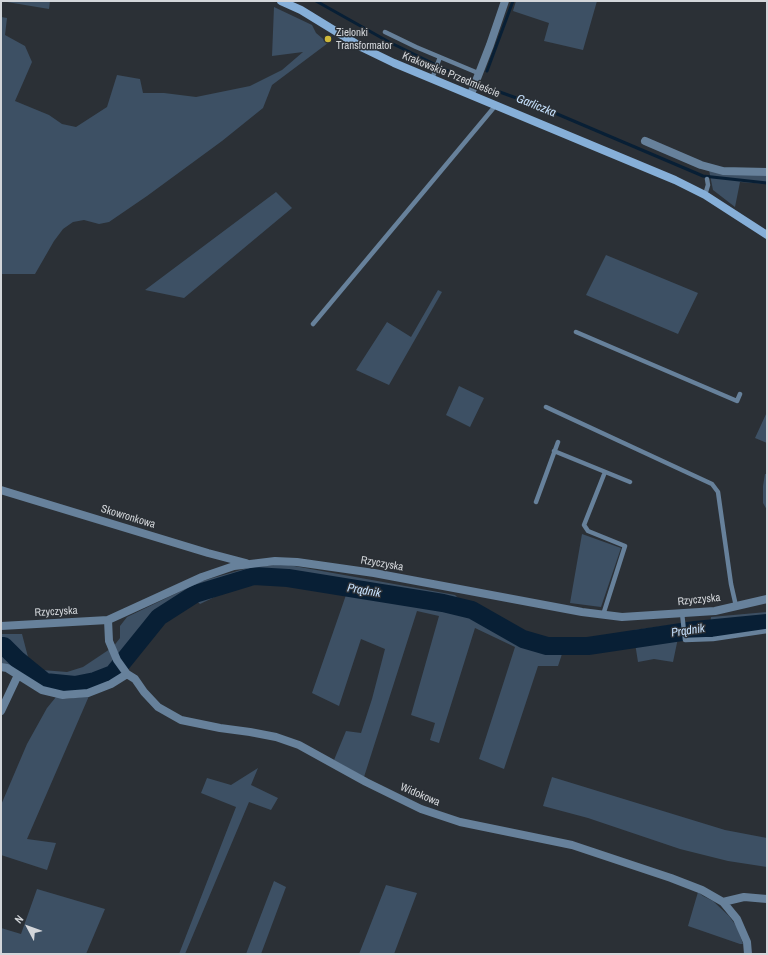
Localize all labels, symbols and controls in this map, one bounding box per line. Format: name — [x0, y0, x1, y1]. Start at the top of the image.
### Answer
place label: Zielonki Transformator — [336, 26, 392, 52]
marker: Zielonki Transformator — [323, 34, 333, 44]
street label: Krakowskie Przedmieście — [400, 49, 502, 101]
water label: Garliczka — [514, 92, 558, 120]
street label: Skowronkowa — [99, 502, 157, 532]
street label: Rzyczyska — [360, 554, 404, 574]
water label: Prądnik — [346, 581, 382, 601]
street label: Rzyczyska — [677, 591, 721, 609]
street label: Rzyczyska — [34, 604, 78, 620]
water label: Prądnik — [670, 622, 706, 640]
street label: Widokowa — [398, 781, 442, 809]
north arrow — [8, 907, 48, 947]
text: N — [12, 912, 26, 926]

